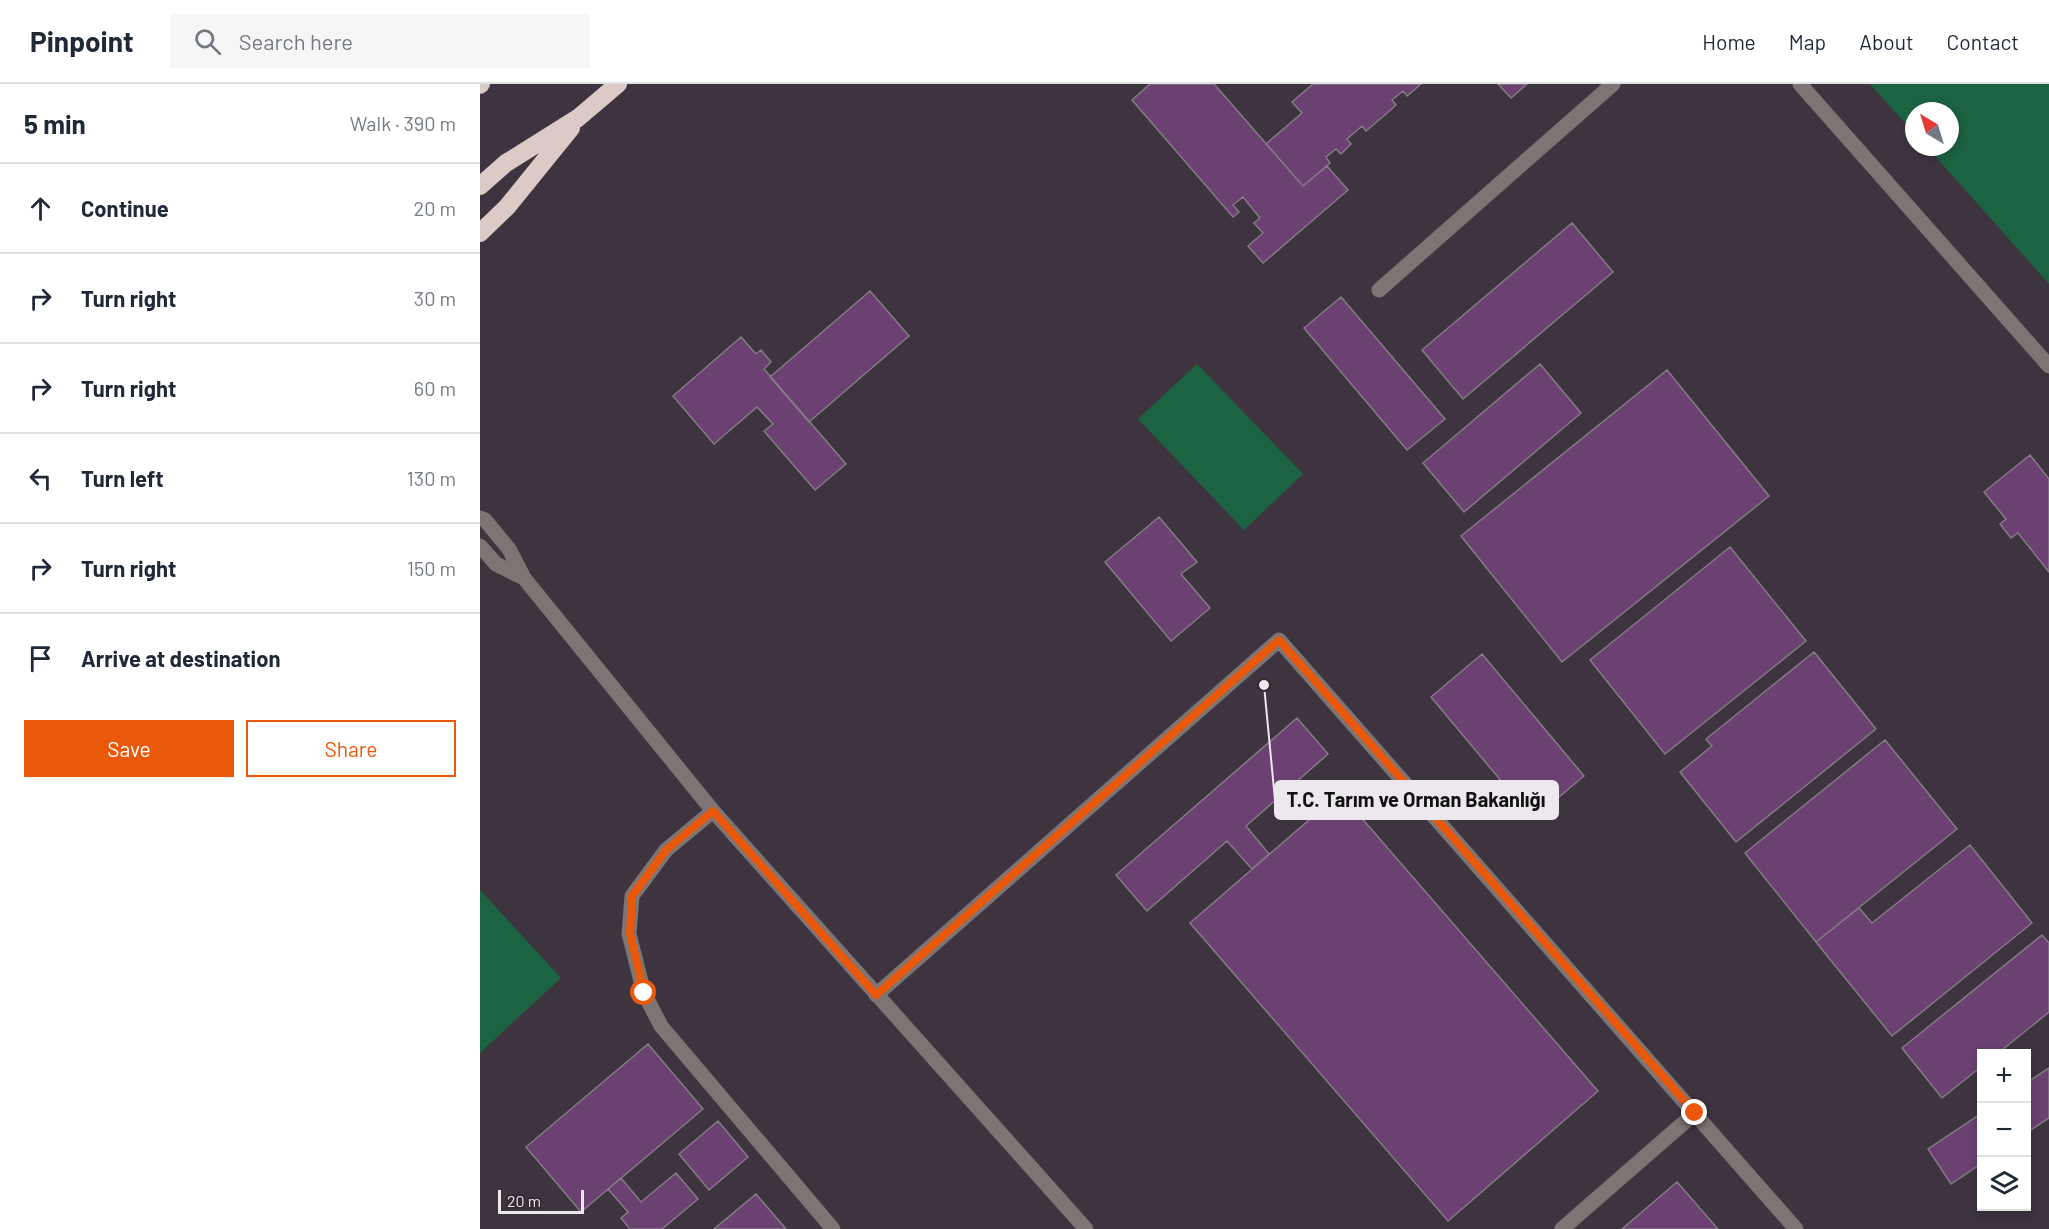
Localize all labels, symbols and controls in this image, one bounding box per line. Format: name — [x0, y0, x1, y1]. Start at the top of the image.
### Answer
search box — [170, 14, 590, 68]
text: Pinpoint — [30, 24, 134, 58]
icon: search — [191, 25, 224, 58]
text: Search here — [239, 28, 353, 54]
text: Home — [1702, 29, 1756, 54]
text: Map — [1789, 29, 1826, 54]
text: About — [1859, 29, 1914, 54]
text: Contact — [1947, 29, 2019, 54]
north arrow — [1905, 102, 1959, 156]
text: 5 min — [24, 108, 86, 139]
text: Walk · 390 m — [350, 111, 456, 135]
icon: ahead — [24, 192, 57, 225]
text: Continue — [81, 195, 169, 221]
text: 20 m — [413, 196, 456, 220]
icon: right — [24, 282, 57, 315]
text: Turn right — [81, 285, 176, 311]
text: 30 m — [414, 286, 456, 310]
icon: right — [24, 372, 57, 405]
text: Turn right — [81, 375, 176, 401]
text: 60 m — [414, 376, 456, 400]
icon: left — [24, 462, 57, 495]
text: Turn left — [81, 465, 164, 491]
text: 130 m — [407, 466, 456, 490]
icon: right — [24, 552, 57, 585]
text: Turn right — [81, 555, 176, 581]
text: 150 m — [407, 556, 456, 580]
icon: arrive — [24, 642, 57, 675]
text: Arrive at destination — [81, 645, 280, 671]
button: Save — [24, 720, 234, 777]
button: Share — [246, 720, 456, 777]
callout: T.C. Tarım ve Orman Bakanlığı — [1275, 781, 1558, 819]
text: T.C. Tarım ve Orman Bakanlığı — [1287, 787, 1545, 811]
route start — [630, 979, 656, 1005]
map controls — [1977, 1049, 2031, 1211]
button: + — [1977, 1049, 2031, 1103]
route end — [1681, 1099, 1707, 1125]
button: − — [1977, 1103, 2031, 1157]
button: layers — [1977, 1157, 2031, 1211]
scale bar — [498, 1187, 584, 1214]
text: 20 m — [507, 1191, 541, 1210]

